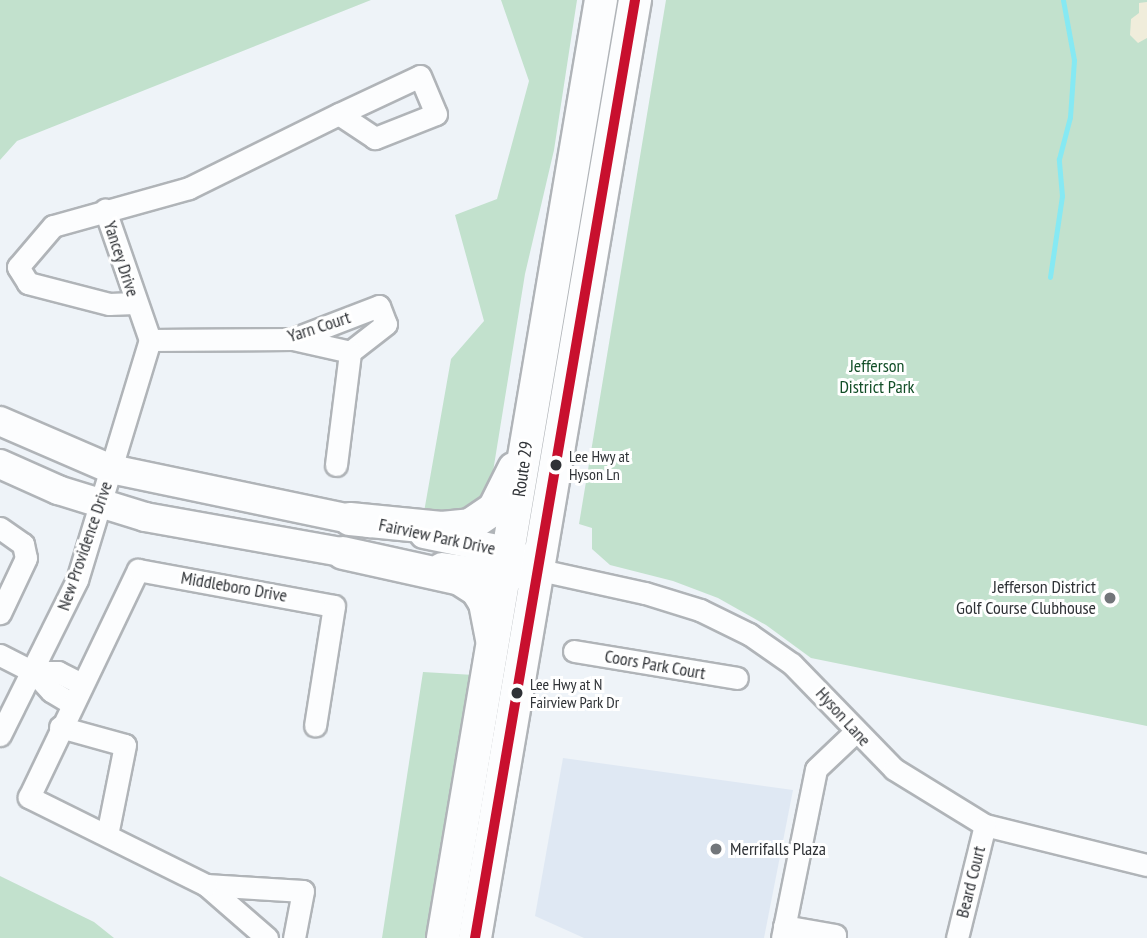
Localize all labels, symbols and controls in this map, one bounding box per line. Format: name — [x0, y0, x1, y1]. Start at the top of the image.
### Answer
street label: Yancey Drive — [99, 218, 143, 300]
street label: Yarn Court — [285, 307, 353, 347]
park label: Jefferson District Park — [839, 356, 915, 398]
street label: Route 29 — [508, 440, 538, 498]
place label: Lee Hwy at Hyson Ln — [569, 446, 630, 484]
marker: Lee Hwy at Hyson Ln — [549, 458, 563, 472]
street label: New Providence Drive — [53, 478, 117, 614]
street label: Fairview Park Drive — [376, 514, 498, 560]
street label: Middleboro Drive — [179, 567, 289, 607]
place label: Jefferson District Golf Course Clubhouse — [956, 577, 1096, 620]
marker: Jefferson District Golf Course Clubhouse — [1102, 590, 1118, 606]
street label: Coors Park Court — [603, 645, 707, 685]
place label: Lee Hwy at N Fairview Park Dr — [530, 674, 620, 712]
street label: Hyson Lane — [811, 683, 875, 751]
marker: Lee Hwy at N Fairview Park Dr — [510, 686, 524, 700]
place label: Merrifalls Plaza — [730, 838, 826, 860]
marker: Merrifalls Plaza — [708, 841, 724, 857]
street label: Beard Court — [952, 844, 990, 920]

